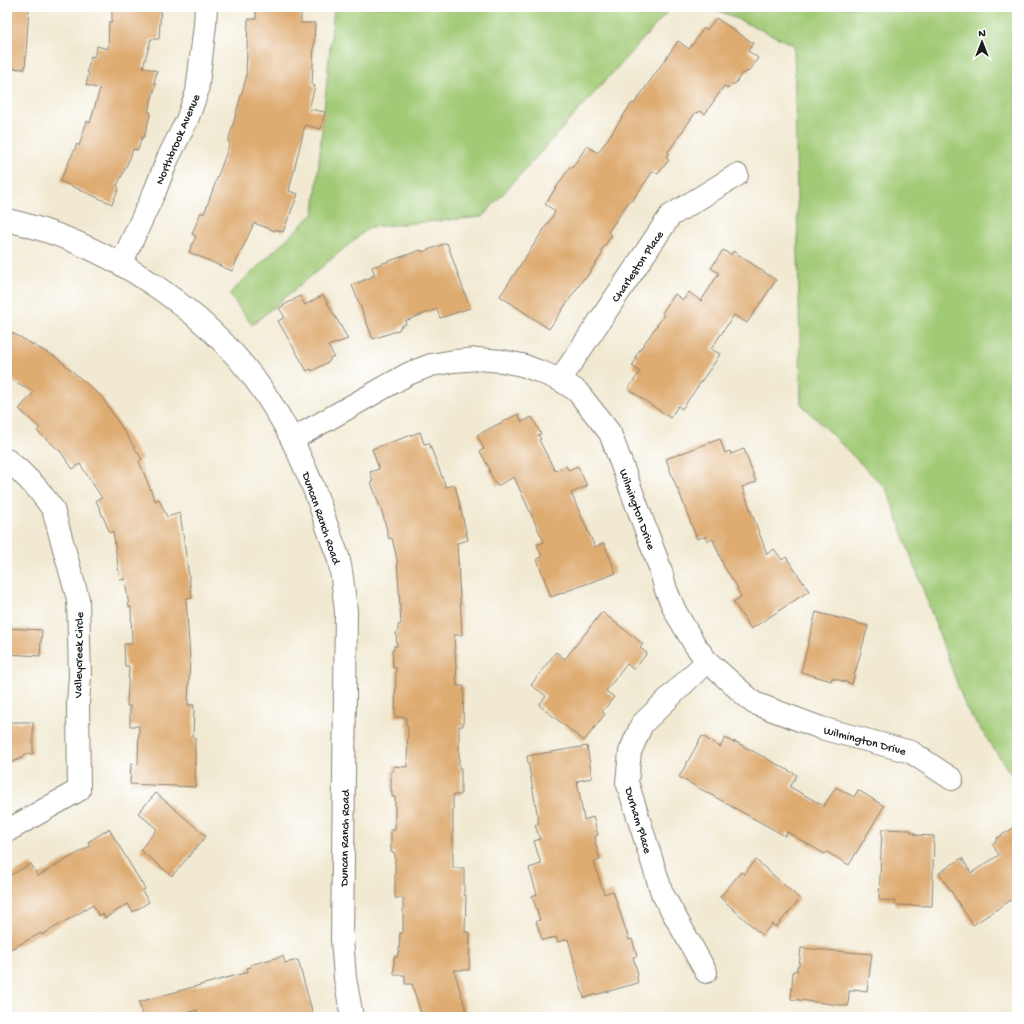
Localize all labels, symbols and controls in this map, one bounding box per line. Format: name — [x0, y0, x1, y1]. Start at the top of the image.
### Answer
north arrow — [962, 22, 1002, 62]
text: N — [978, 28, 986, 40]
street label: Northbrook Avenue — [153, 92, 205, 187]
street label: Charleston Place — [610, 228, 668, 305]
street label: Wilmington Drive — [615, 467, 657, 553]
street label: Duncan Ranch Road — [297, 470, 343, 568]
street label: Valleycreek Circle — [72, 611, 88, 699]
street label: Wilmington Drive — [822, 724, 908, 760]
street label: Durham Place — [620, 785, 654, 856]
street label: Duncan Ranch Road — [338, 789, 354, 887]

